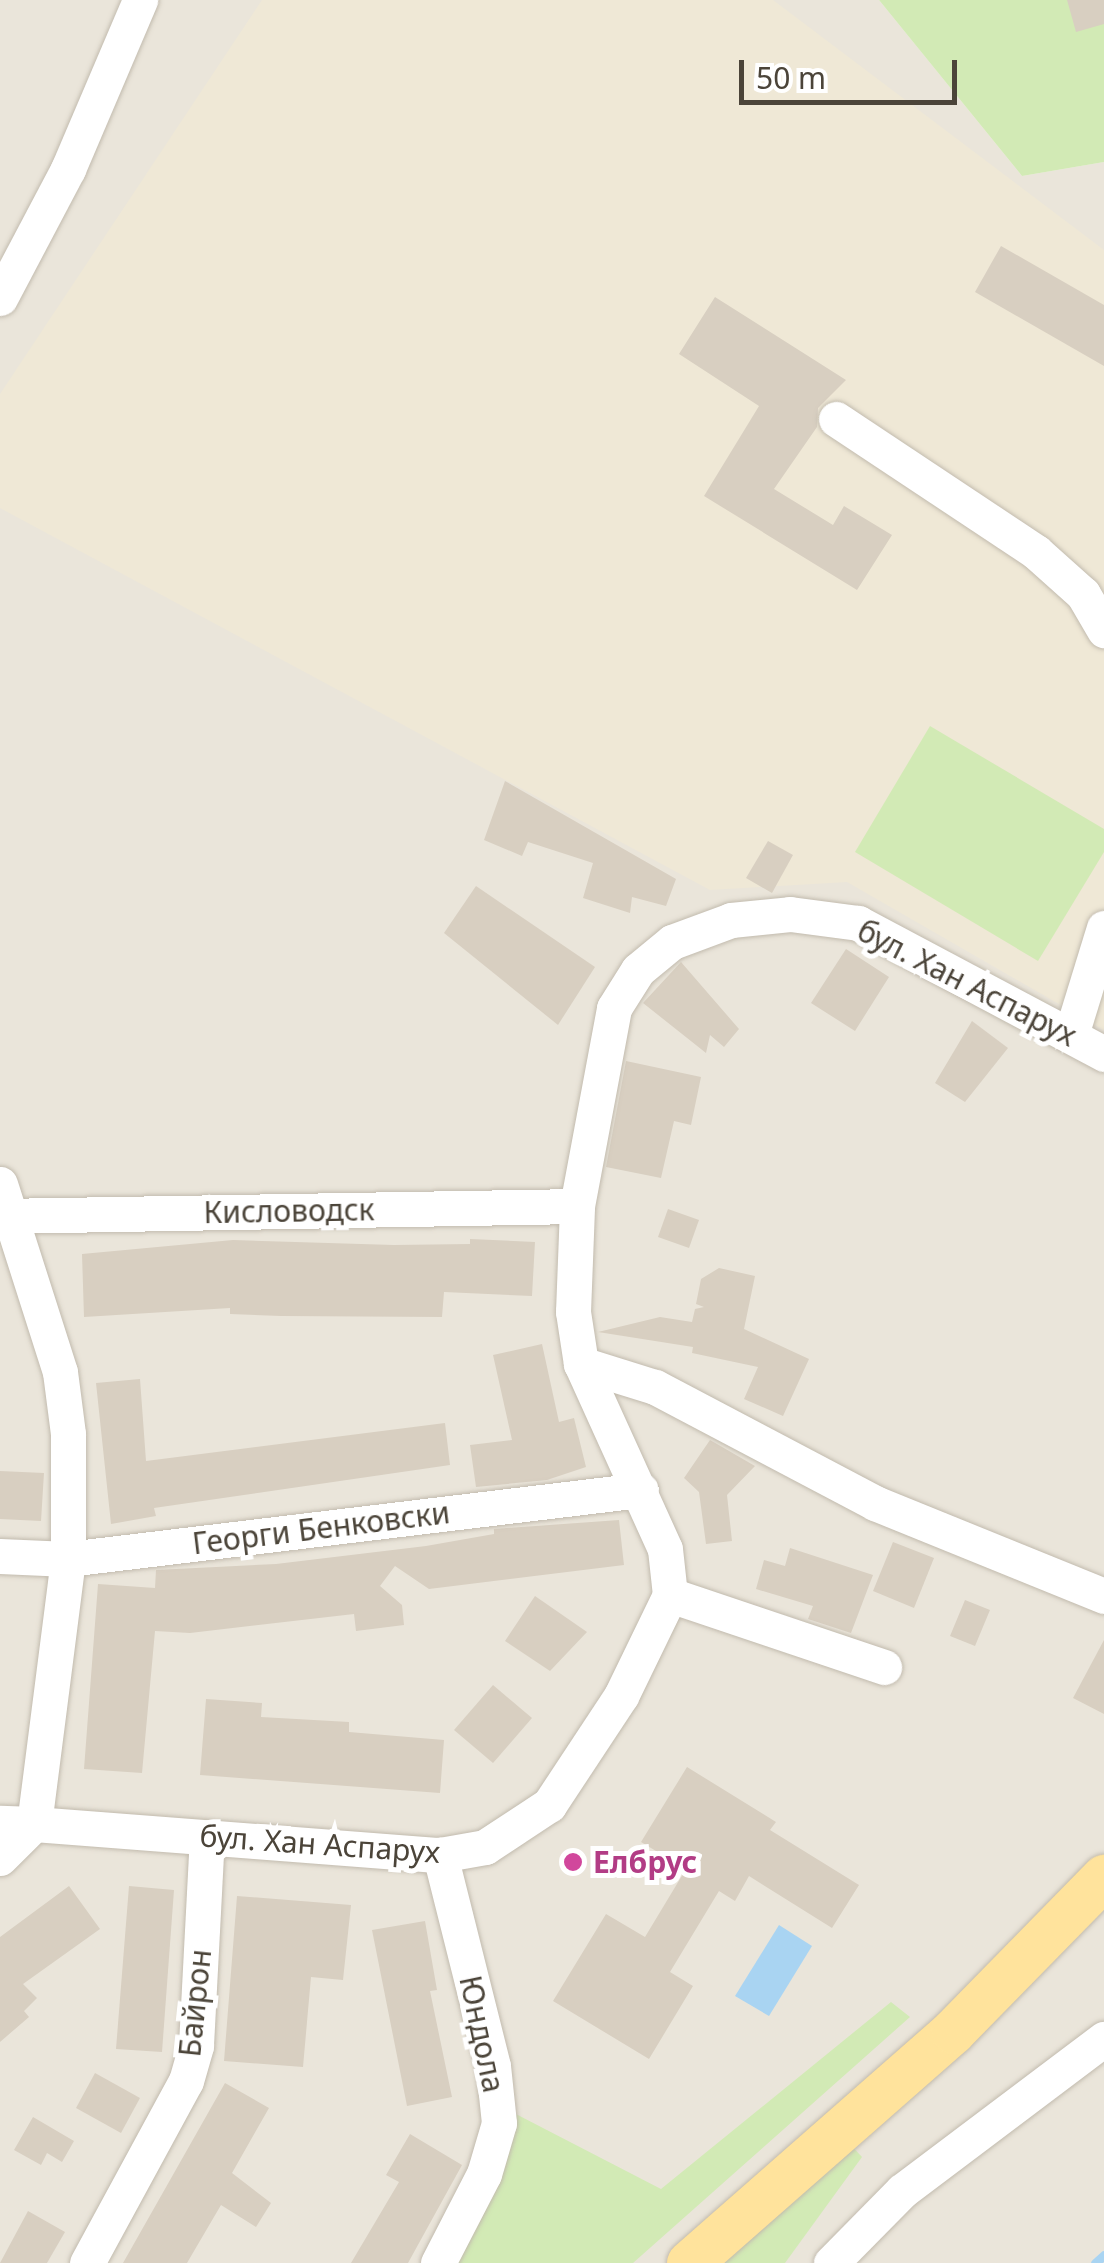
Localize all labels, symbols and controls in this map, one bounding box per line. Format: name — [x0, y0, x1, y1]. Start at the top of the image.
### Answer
scale bar — [744, 40, 962, 102]
text: 50 m — [756, 57, 826, 98]
street label: бул. Хан Аспарух — [852, 912, 1082, 1054]
street label: Кисловодск — [203, 1192, 375, 1230]
street label: Георги Бенковски — [190, 1494, 452, 1562]
street label: бул. Хан Аспарух — [199, 1818, 441, 1870]
place label: Елбрус — [593, 1844, 697, 1880]
marker: Елбрус — [562, 1851, 584, 1873]
street label: Байрон — [171, 1947, 219, 2059]
street label: Юндола — [452, 1972, 512, 2096]

